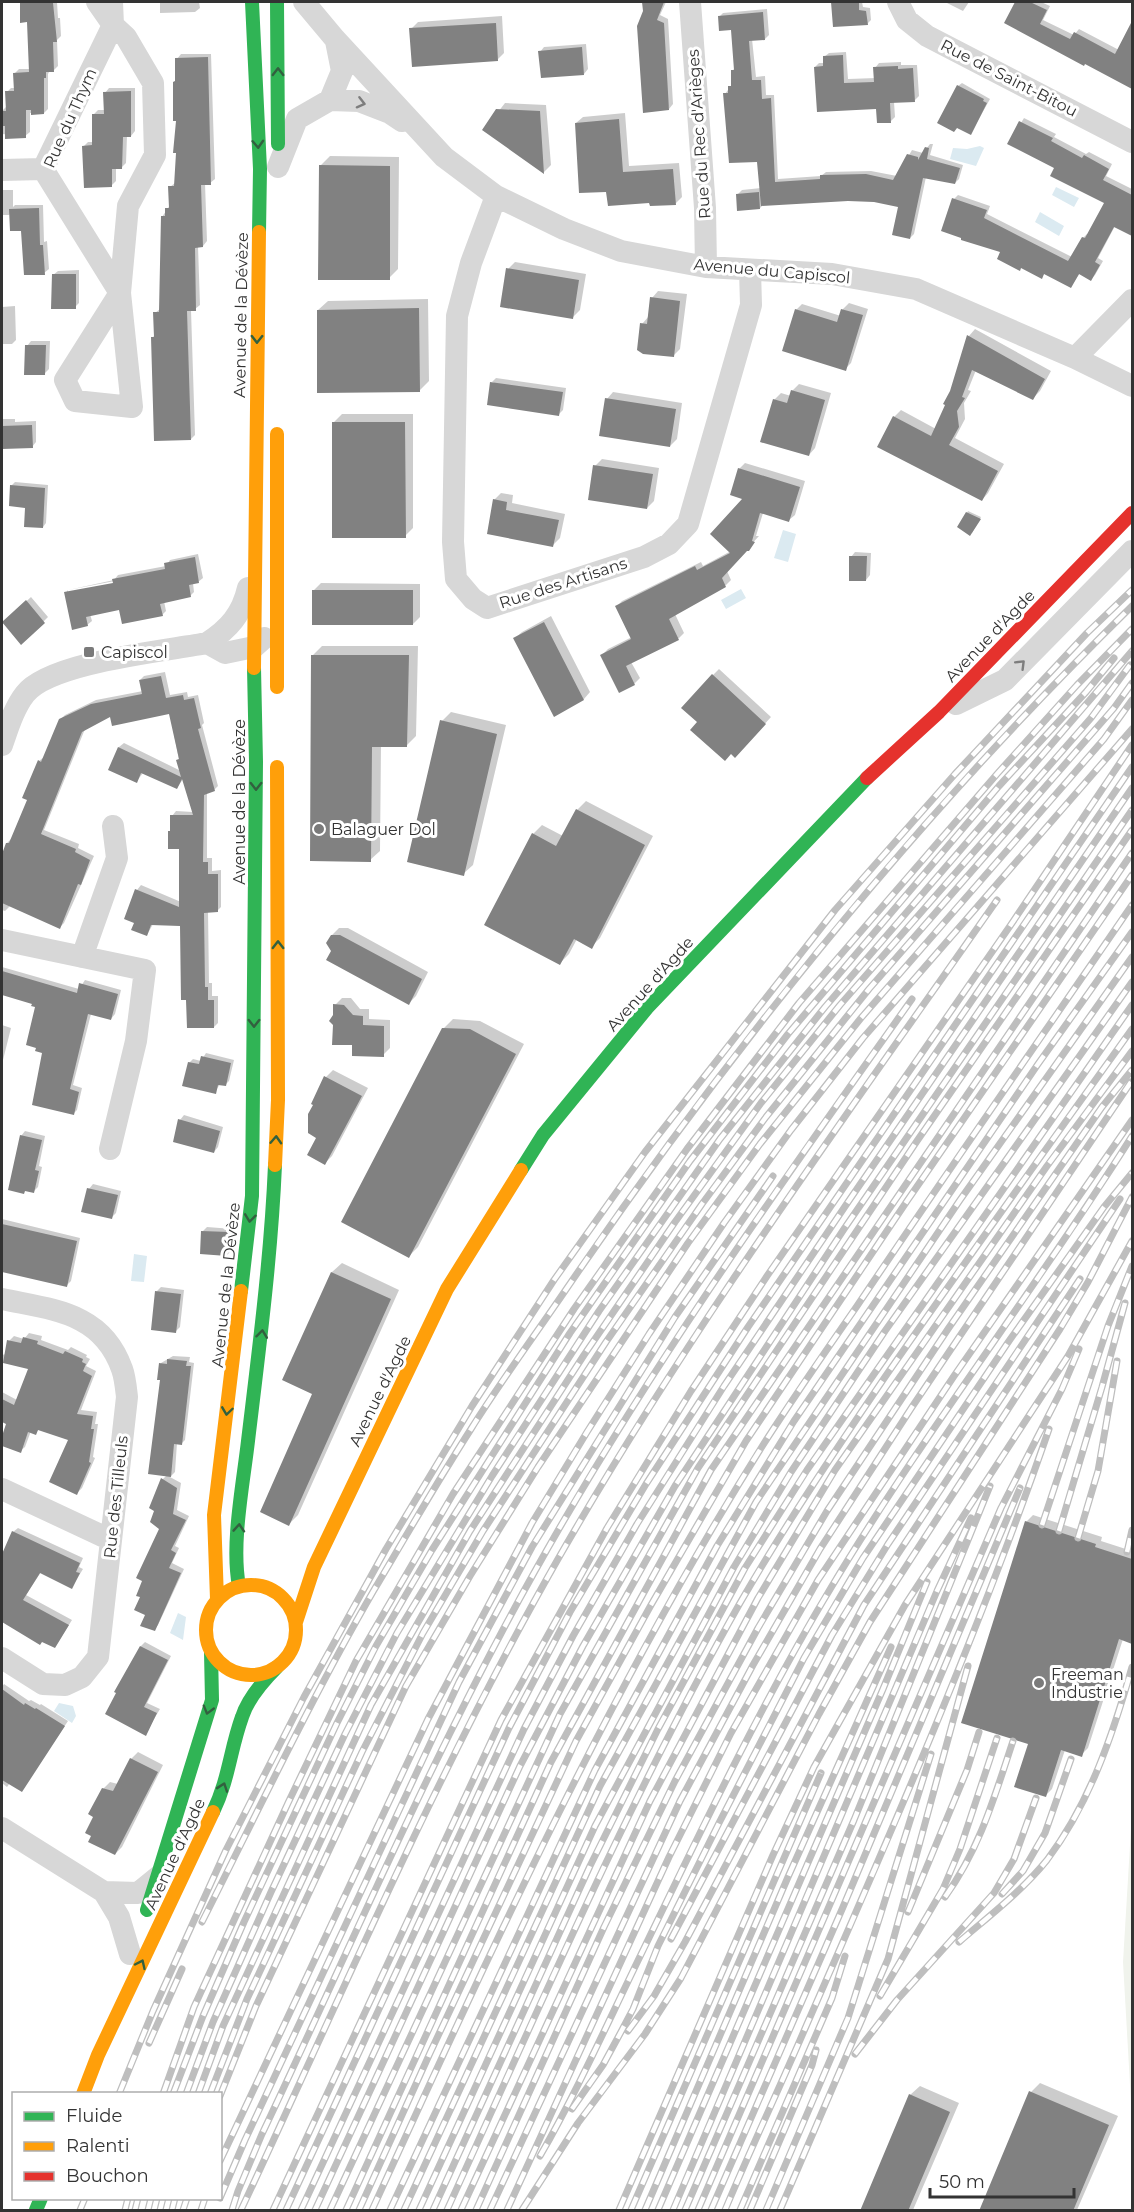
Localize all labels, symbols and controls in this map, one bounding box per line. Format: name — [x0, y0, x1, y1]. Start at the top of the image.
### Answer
street label: Rue de Saint-Bitou — [937, 35, 1081, 121]
street label: Rue du Rec d'Arièges — [684, 48, 714, 219]
street label: Rue du Thym — [39, 65, 101, 171]
one-way arrow — [272, 68, 284, 77]
one-way arrow — [356, 95, 366, 108]
one-way arrow — [252, 139, 265, 148]
street label: Avenue de la Dévèze — [230, 232, 252, 398]
street label: Avenue du Capiscol — [693, 255, 851, 287]
one-way arrow — [251, 334, 263, 343]
street label: Rue des Artisans — [497, 553, 630, 613]
street label: Avenue d'Agde — [941, 586, 1039, 686]
place label: Capiscol — [101, 643, 168, 662]
marker: Capiscol — [82, 645, 96, 659]
one-way arrow — [1014, 660, 1024, 671]
street label: Avenue de la Dévèze — [230, 719, 249, 885]
one-way arrow — [249, 781, 262, 790]
place label: Balaguer Dol — [331, 820, 436, 839]
marker: Balaguer Dol — [312, 822, 326, 836]
street label: Avenue d'Agde — [603, 933, 697, 1035]
one-way arrow — [272, 940, 284, 949]
one-way arrow — [248, 1018, 260, 1027]
one-way arrow — [270, 1135, 283, 1144]
street label: Avenue de la Dévèze — [208, 1202, 244, 1368]
one-way arrow — [244, 1213, 256, 1222]
one-way arrow — [255, 1329, 268, 1339]
street label: Avenue d'Agde — [345, 1333, 415, 1449]
one-way arrow — [222, 1407, 234, 1416]
street label: Rue des Tilleuls — [100, 1434, 132, 1559]
one-way arrow — [232, 1523, 245, 1532]
place label: Freeman Industrie — [1051, 1665, 1124, 1702]
marker: Freeman Industrie — [1032, 1676, 1046, 1690]
one-way arrow — [203, 1704, 215, 1715]
one-way arrow — [216, 1782, 228, 1793]
street label: Avenue d'Agde — [141, 1795, 209, 1913]
one-way arrow — [134, 1960, 146, 1971]
legend — [12, 2092, 222, 2200]
text: Fluide — [66, 2105, 122, 2127]
text: Ralenti — [66, 2135, 130, 2157]
scale bar — [930, 2161, 1074, 2199]
text: Bouchon — [66, 2165, 149, 2187]
text: 50 m — [939, 2171, 985, 2193]

